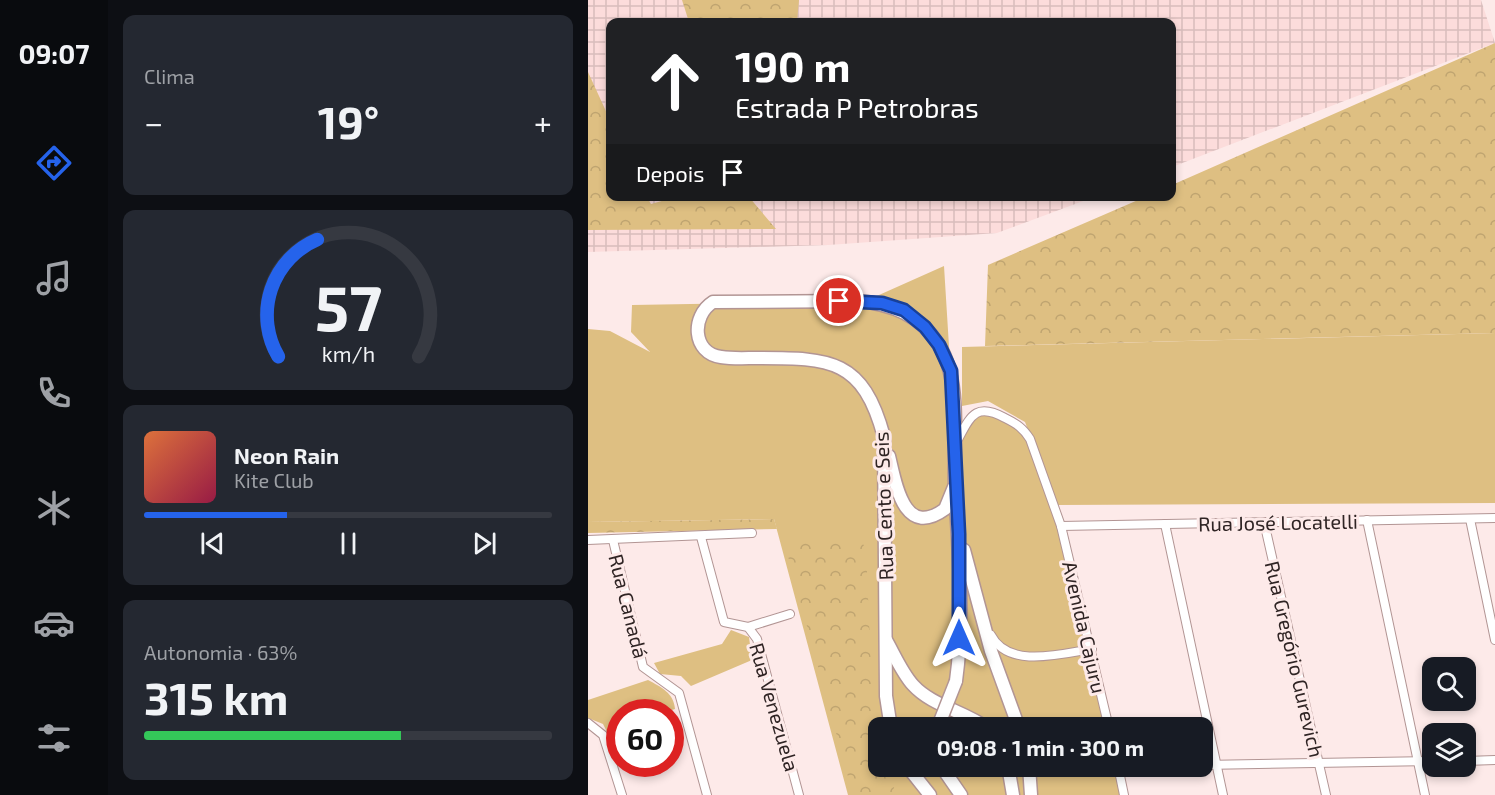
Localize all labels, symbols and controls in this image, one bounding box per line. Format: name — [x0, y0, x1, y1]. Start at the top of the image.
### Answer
text: 09:07 — [18, 37, 90, 69]
text: 190 m — [735, 40, 851, 90]
icon: ahead — [636, 42, 714, 120]
text: Clima — [144, 64, 195, 88]
text: Estrada P Petrobras — [735, 91, 979, 123]
text: 19° — [318, 94, 379, 148]
text: − — [144, 102, 163, 142]
text: + — [534, 102, 552, 142]
icon: directions — [33, 142, 75, 184]
icon: arrive — [716, 156, 749, 189]
text: Depois — [636, 160, 704, 186]
icon: music — [33, 257, 75, 299]
text: 57 — [314, 269, 382, 344]
pin — [813, 275, 864, 326]
icon: arrive — [822, 284, 855, 317]
text: km/h — [321, 341, 375, 366]
icon: phone — [33, 372, 75, 414]
street label: Rua Cento e Seis — [868, 431, 898, 581]
text: Neon Rain — [234, 442, 339, 468]
text: Kite Club — [234, 468, 314, 492]
icon: climate — [33, 487, 75, 529]
street label: Rua José Locatelli — [1198, 509, 1358, 535]
icon: previous — [196, 527, 229, 560]
icon: pause — [332, 527, 365, 560]
icon: next — [468, 527, 501, 560]
street label: Rua Canadá — [604, 551, 654, 661]
street label: Rua Gregório Gurevich — [1261, 558, 1329, 760]
street label: Avenida Cajuru — [1058, 559, 1112, 695]
icon: car — [33, 602, 75, 644]
position arrow — [927, 606, 991, 670]
text: Autonomia · 63% — [144, 640, 297, 664]
street label: Rua Venezuela — [745, 640, 805, 774]
map controls — [1422, 657, 1476, 777]
button: search — [1422, 657, 1476, 711]
text: 315 km — [144, 670, 288, 724]
speed limit sign: 60 — [606, 699, 684, 777]
icon: filters — [33, 717, 75, 759]
button: layers — [1422, 723, 1476, 777]
text: 09:08 · 1 min · 300 m — [937, 734, 1144, 760]

